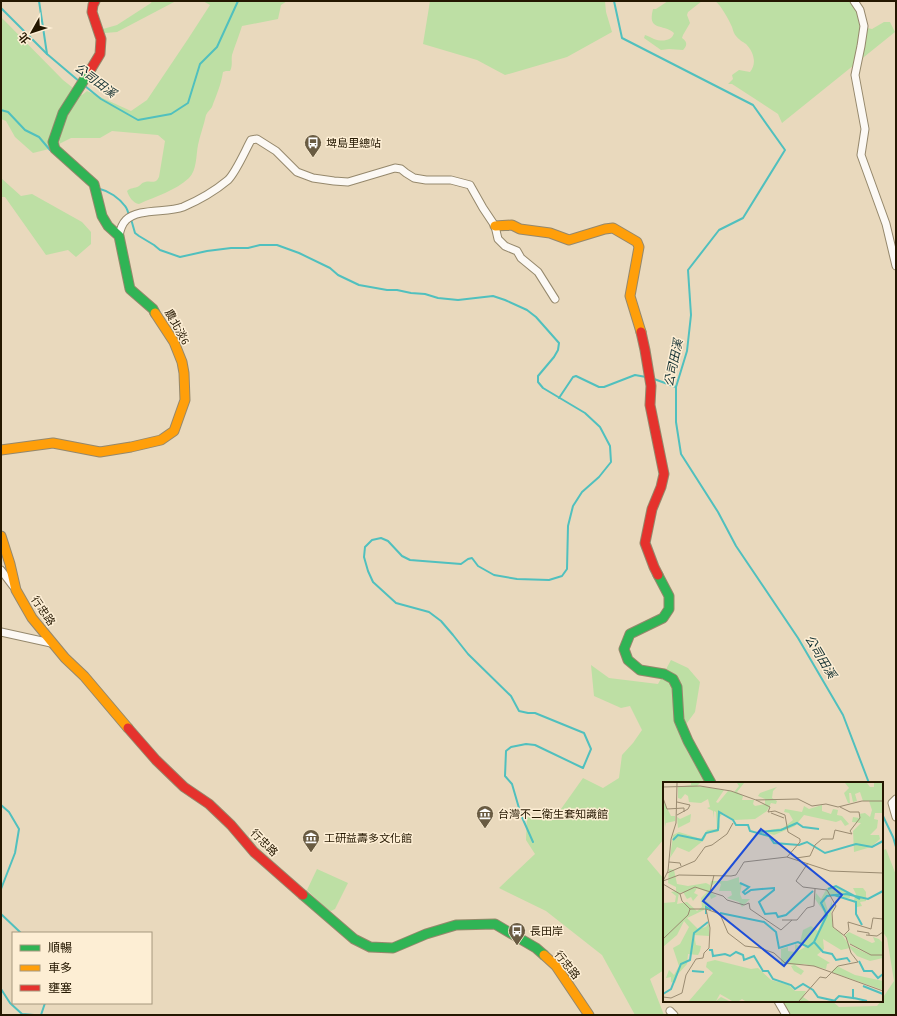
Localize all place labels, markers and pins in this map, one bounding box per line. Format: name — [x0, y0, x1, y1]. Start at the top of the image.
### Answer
bus stop icon: 埤島里總站 — [303, 133, 323, 158]
place label: 埤島里總站 — [326, 136, 381, 151]
museum icon: 台灣不二衛生套知識館 — [475, 804, 495, 829]
place label: 台灣不二衛生套知識館 — [498, 807, 608, 822]
museum icon: 工研益壽多文化館 — [301, 828, 321, 853]
place label: 工研益壽多文化館 — [324, 831, 412, 846]
bus stop icon: 長田岸 — [507, 921, 527, 946]
place label: 長田岸 — [530, 924, 563, 939]

